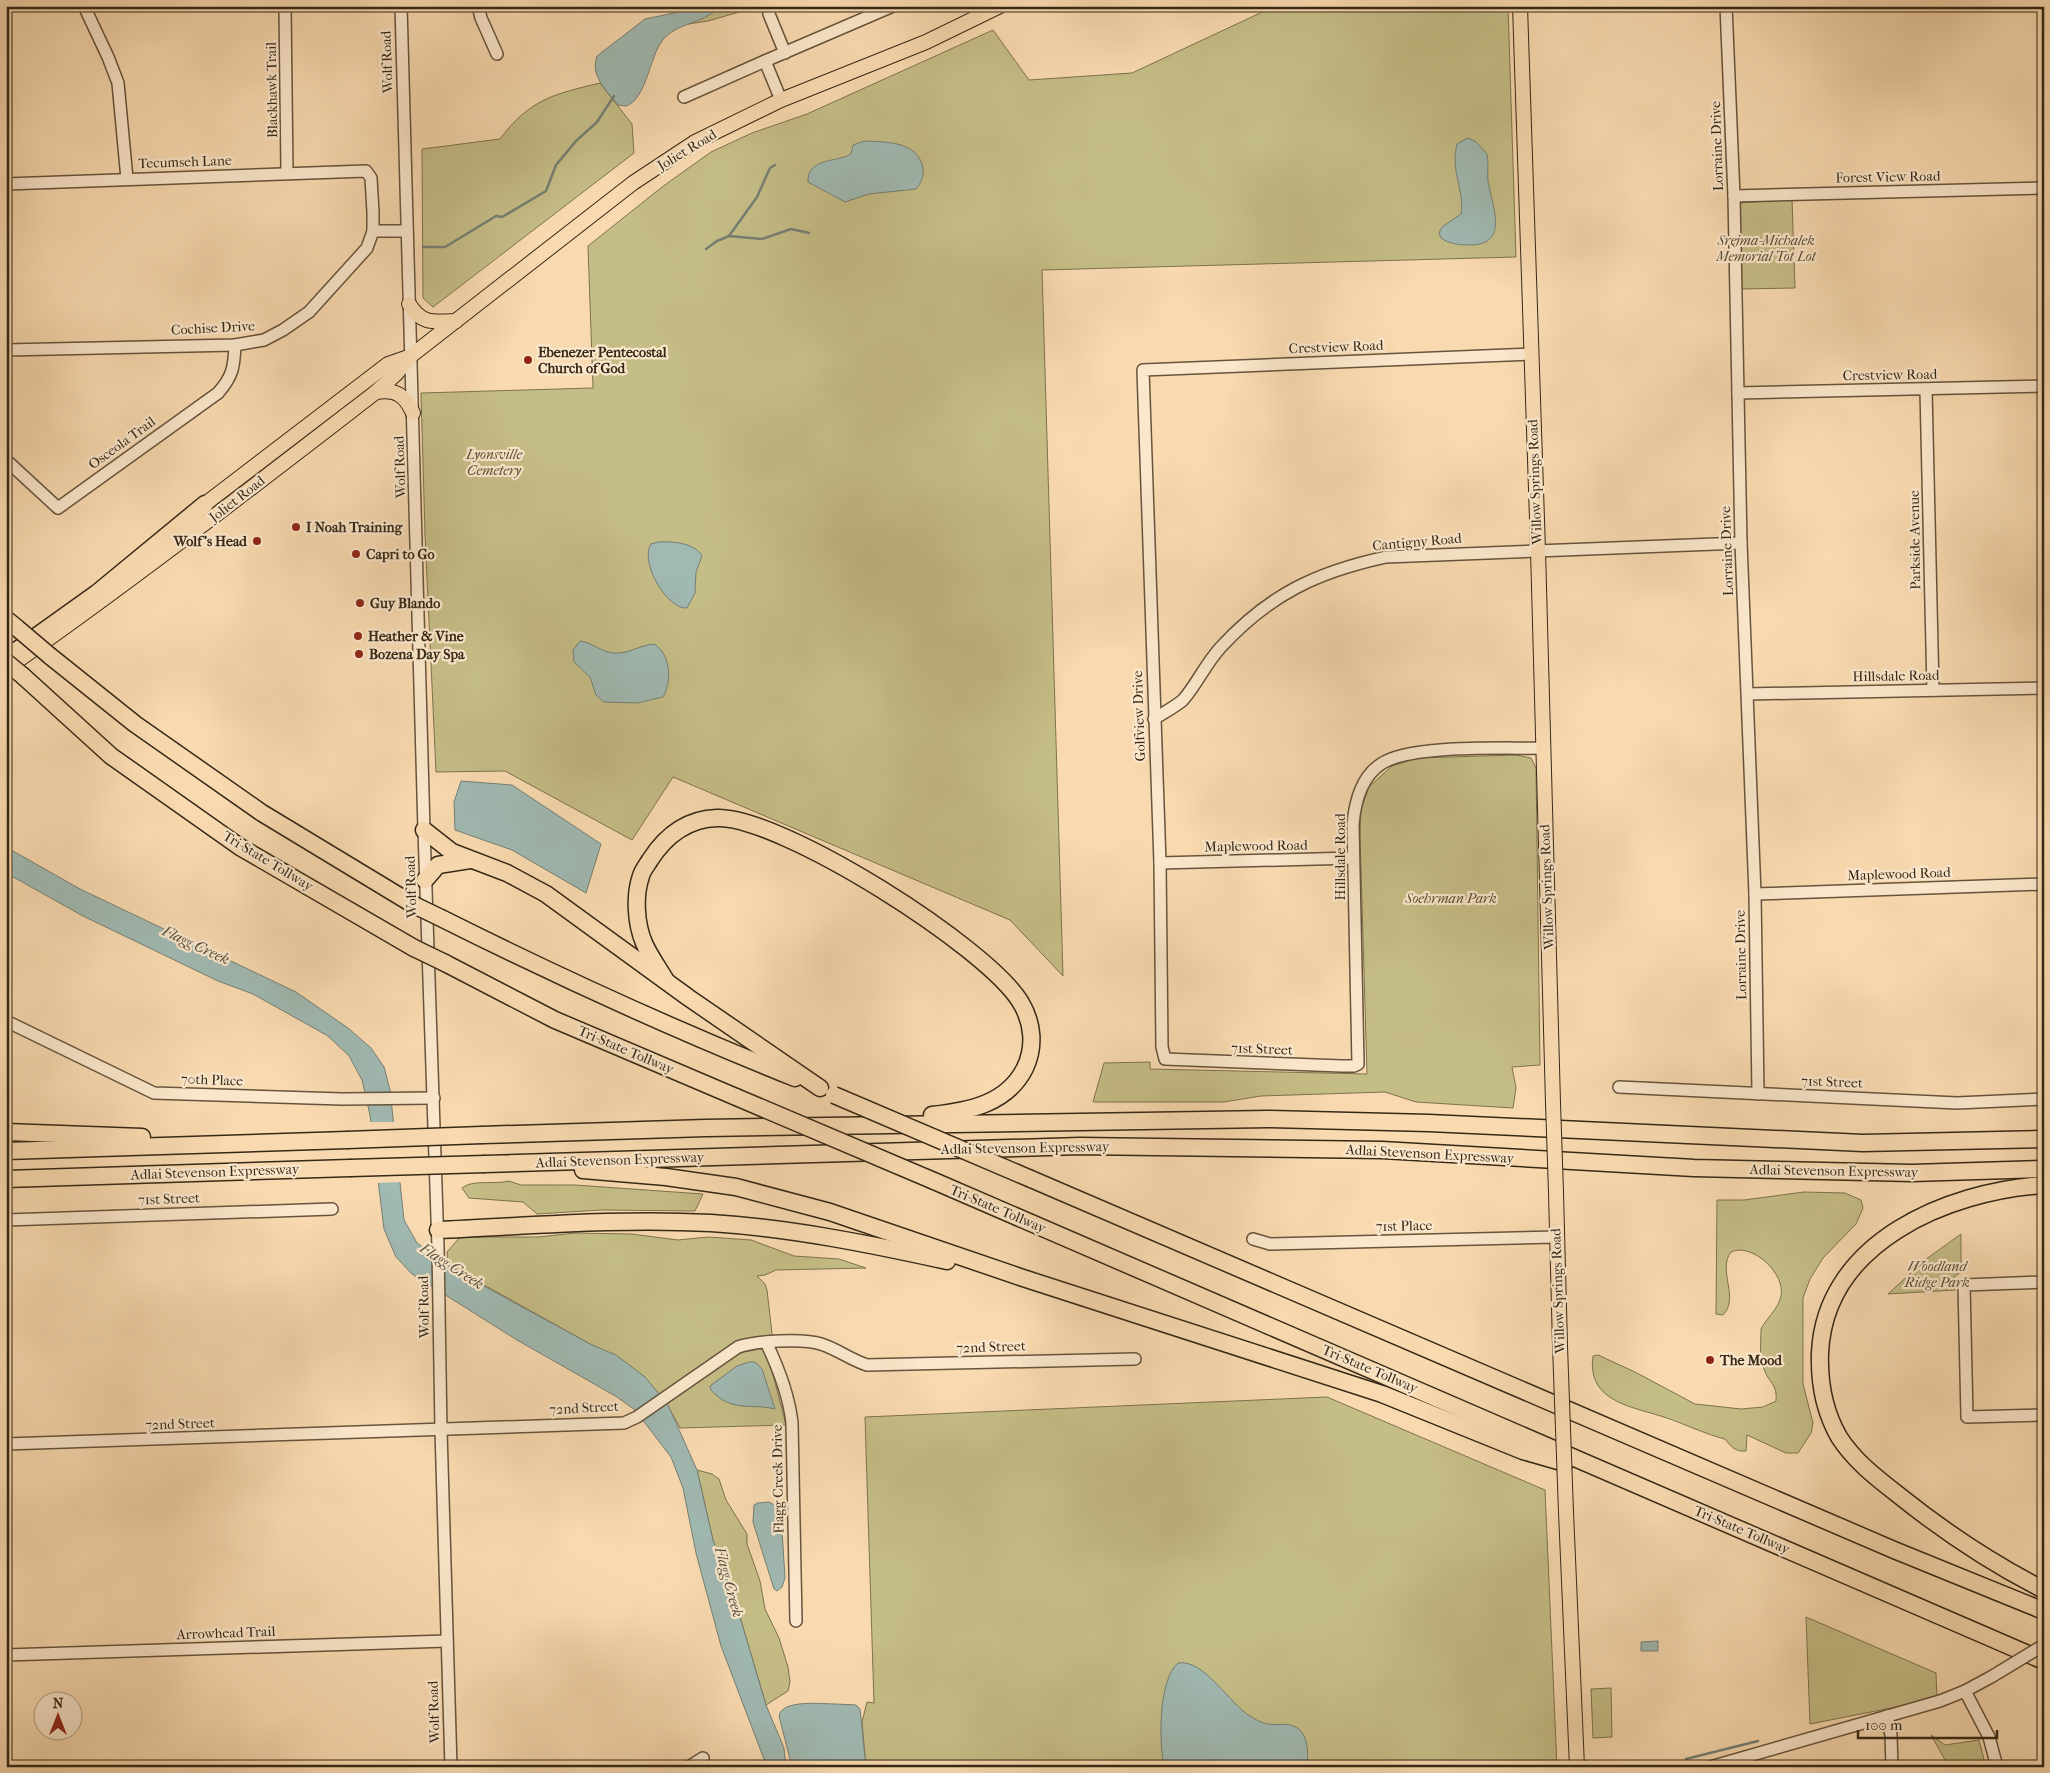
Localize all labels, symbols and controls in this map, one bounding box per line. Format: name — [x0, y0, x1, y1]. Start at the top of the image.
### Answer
street label: Wolf Road — [377, 30, 397, 95]
street label: Blackhawk Trail — [263, 42, 281, 138]
street label: Lorraine Drive — [1707, 101, 1727, 191]
street label: Joliet Road — [653, 126, 720, 175]
street label: Tecumseh Lane — [138, 152, 232, 172]
street label: Forest View Road — [1835, 168, 1941, 186]
park label: Srejma-Michalek Memorial Tot Lot — [1715, 232, 1817, 265]
street label: Cochise Drive — [171, 317, 255, 339]
street label: Crestview Road — [1288, 337, 1384, 357]
place label: Ebenezer Pentecostal Church of God — [538, 344, 667, 377]
marker: Ebenezer Pentecostal Church of God — [522, 354, 534, 366]
street label: Crestview Road — [1842, 366, 1938, 384]
street label: Osceola Trail — [85, 413, 159, 473]
street label: Willow Springs Road — [1524, 419, 1546, 546]
street label: Wolf Road — [390, 435, 410, 500]
park label: Lyonsville Cemetery — [465, 446, 522, 479]
street label: Joliet Road — [205, 472, 269, 527]
street label: Parkside Avenue — [1906, 490, 1924, 590]
street label: Lorraine Drive — [1717, 506, 1737, 596]
place label: I Noah Training — [306, 519, 403, 536]
marker: I Noah Training — [290, 521, 302, 533]
street label: Cantigny Road — [1371, 530, 1463, 554]
place label: Wolf's Head — [173, 533, 248, 550]
marker: Wolf's Head — [251, 535, 263, 547]
place label: Capri to Go — [366, 546, 435, 563]
marker: Capri to Go — [350, 548, 362, 560]
place label: Guy Blando — [370, 595, 440, 612]
marker: Guy Blando — [354, 597, 366, 609]
place label: Heather & Vine — [368, 628, 464, 645]
marker: Heather & Vine — [352, 630, 364, 642]
place label: Bozena Day Spa — [369, 646, 465, 663]
marker: Bozena Day Spa — [353, 648, 365, 660]
street label: Hillsdale Road — [1852, 667, 1940, 685]
street label: Golfview Drive — [1129, 670, 1149, 762]
street label: Hillsdale Road — [1332, 813, 1349, 901]
street label: Willow Springs Road — [1536, 824, 1558, 951]
street label: Tri-State Tollway — [220, 827, 317, 895]
street label: Maplewood Road — [1204, 837, 1308, 855]
street label: Wolf Road — [401, 855, 421, 920]
street label: Maplewood Road — [1847, 864, 1951, 884]
park label: Soehrman Park — [1404, 890, 1497, 907]
street label: Lorraine Drive — [1732, 910, 1750, 1000]
water label: Flagg Creek — [159, 921, 233, 968]
street label: Tri-State Tollway — [575, 1022, 677, 1078]
street label: 71st Street — [1231, 1039, 1293, 1059]
street label: 70th Place — [181, 1070, 243, 1090]
street label: 71st Street — [1801, 1072, 1863, 1092]
street label: Adlai Stevenson Expressway — [940, 1138, 1110, 1158]
street label: Adlai Stevenson Expressway — [1344, 1141, 1515, 1167]
street label: Adlai Stevenson Expressway — [534, 1149, 705, 1171]
street label: Adlai Stevenson Expressway — [129, 1161, 300, 1183]
street label: Adlai Stevenson Expressway — [1749, 1161, 1919, 1181]
street label: Tri-State Tollway — [947, 1181, 1049, 1237]
street label: 71st Street — [138, 1189, 200, 1209]
street label: 71st Place — [1375, 1217, 1433, 1235]
street label: Willow Springs Road — [1547, 1228, 1569, 1355]
water label: Flagg Creek — [416, 1238, 487, 1293]
park label: Woodland Ridge Park — [1903, 1258, 1970, 1291]
street label: Wolf Road — [415, 1275, 433, 1339]
street label: 72nd Street — [956, 1337, 1026, 1357]
street label: Tri-State Tollway — [1319, 1341, 1421, 1397]
place label: The Mood — [1719, 1352, 1783, 1369]
marker: The Mood — [1704, 1354, 1716, 1366]
street label: 72nd Street — [549, 1398, 619, 1418]
street label: 72nd Street — [145, 1414, 215, 1434]
street label: Flagg Creek Drive — [769, 1424, 787, 1534]
street label: Tri-State Tollway — [1691, 1502, 1793, 1558]
water label: Flagg Creek — [711, 1544, 747, 1619]
street label: Arrowhead Trail — [175, 1623, 276, 1643]
street label: Wolf Road — [424, 1680, 444, 1745]
north arrow — [32, 1690, 82, 1740]
text: N — [53, 1695, 64, 1712]
scale bar — [1858, 1708, 1996, 1740]
text: 100 m — [1865, 1716, 1903, 1734]

